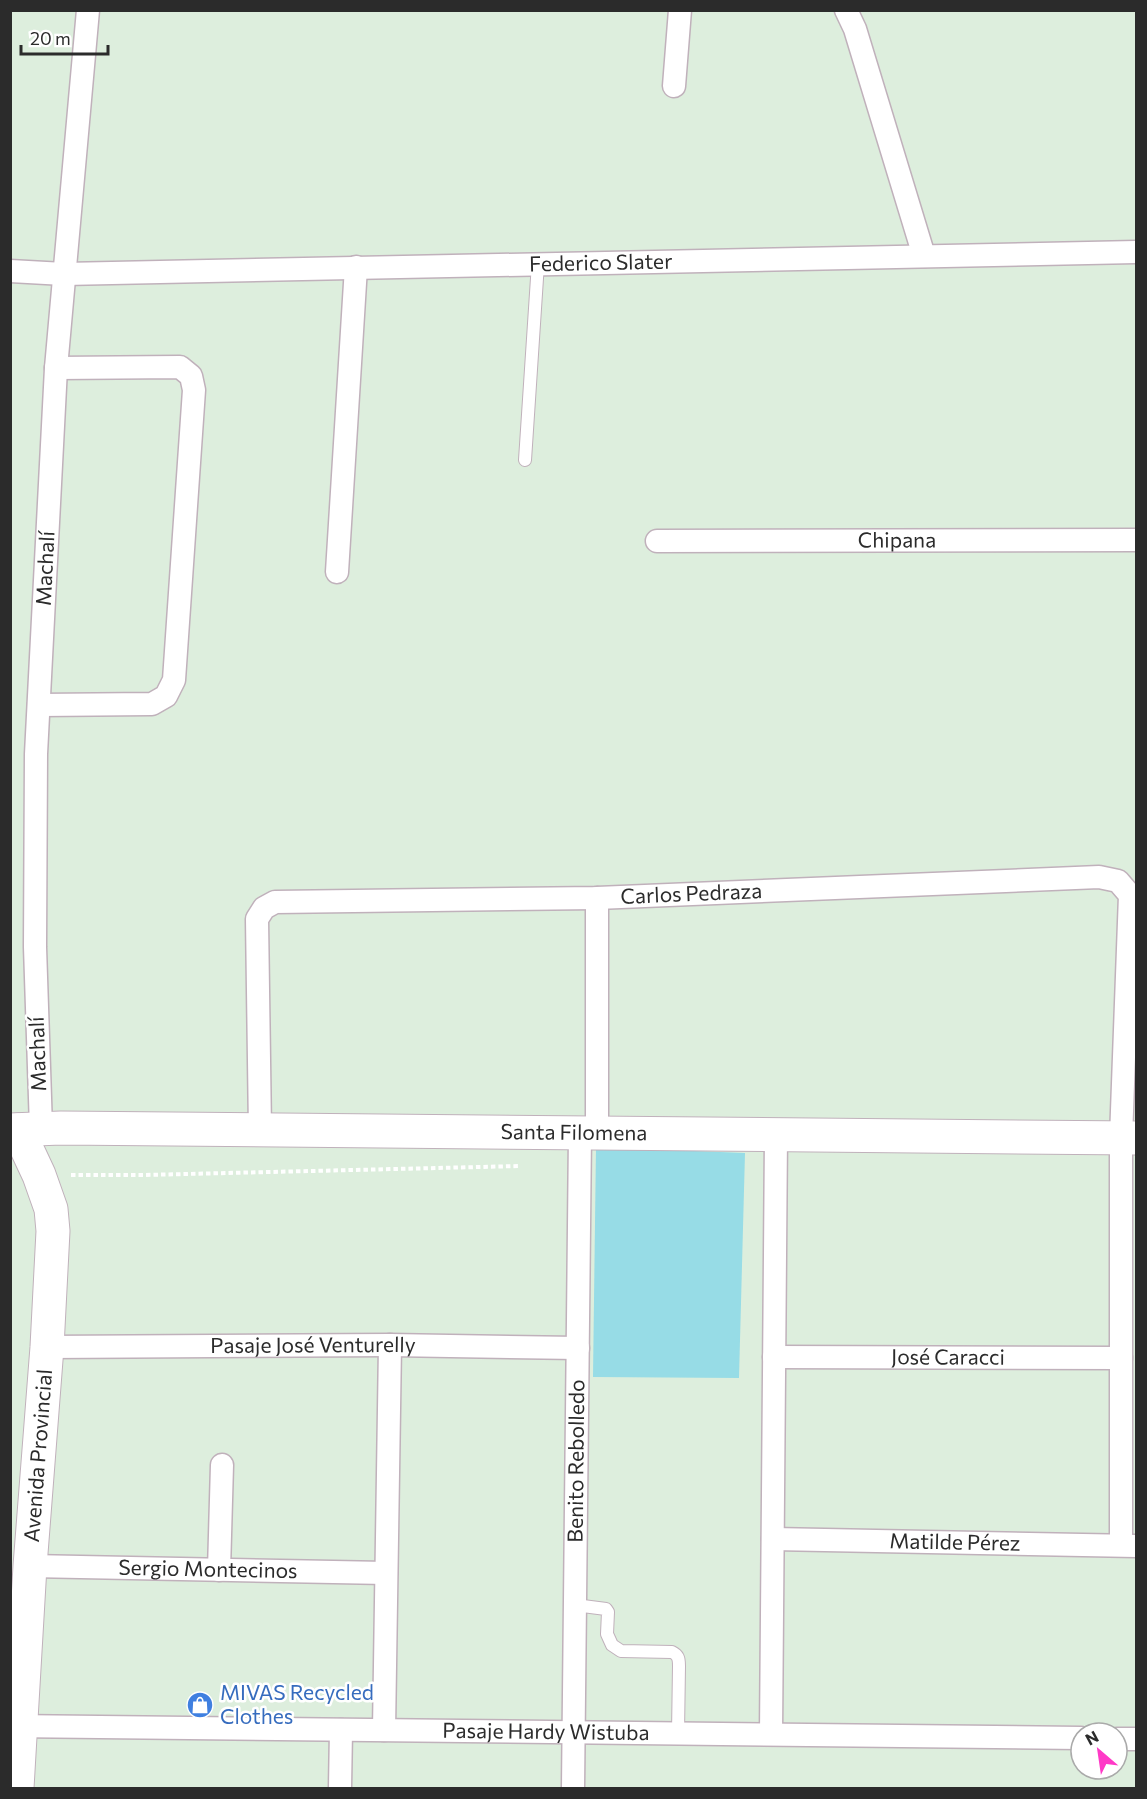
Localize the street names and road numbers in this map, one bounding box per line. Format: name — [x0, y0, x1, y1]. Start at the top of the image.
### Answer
street label: Federico Slater — [529, 248, 673, 275]
street label: Chipana — [858, 526, 936, 552]
street label: Machalí — [30, 530, 59, 606]
street label: Carlos Pedraza — [620, 877, 763, 908]
street label: Machalí — [23, 1016, 50, 1092]
street label: Santa Filomena — [500, 1118, 647, 1144]
street label: Pasaje José Venturelly — [210, 1331, 416, 1357]
street label: José Caracci — [891, 1343, 1005, 1369]
street label: Avenida Provincial — [18, 1368, 56, 1543]
street label: Benito Rebolledo — [562, 1379, 588, 1543]
street label: Matilde Pérez — [889, 1527, 1021, 1555]
street label: Sergio Montecinos — [118, 1554, 298, 1582]
street label: Pasaje Hardy Wistuba — [442, 1717, 650, 1744]

